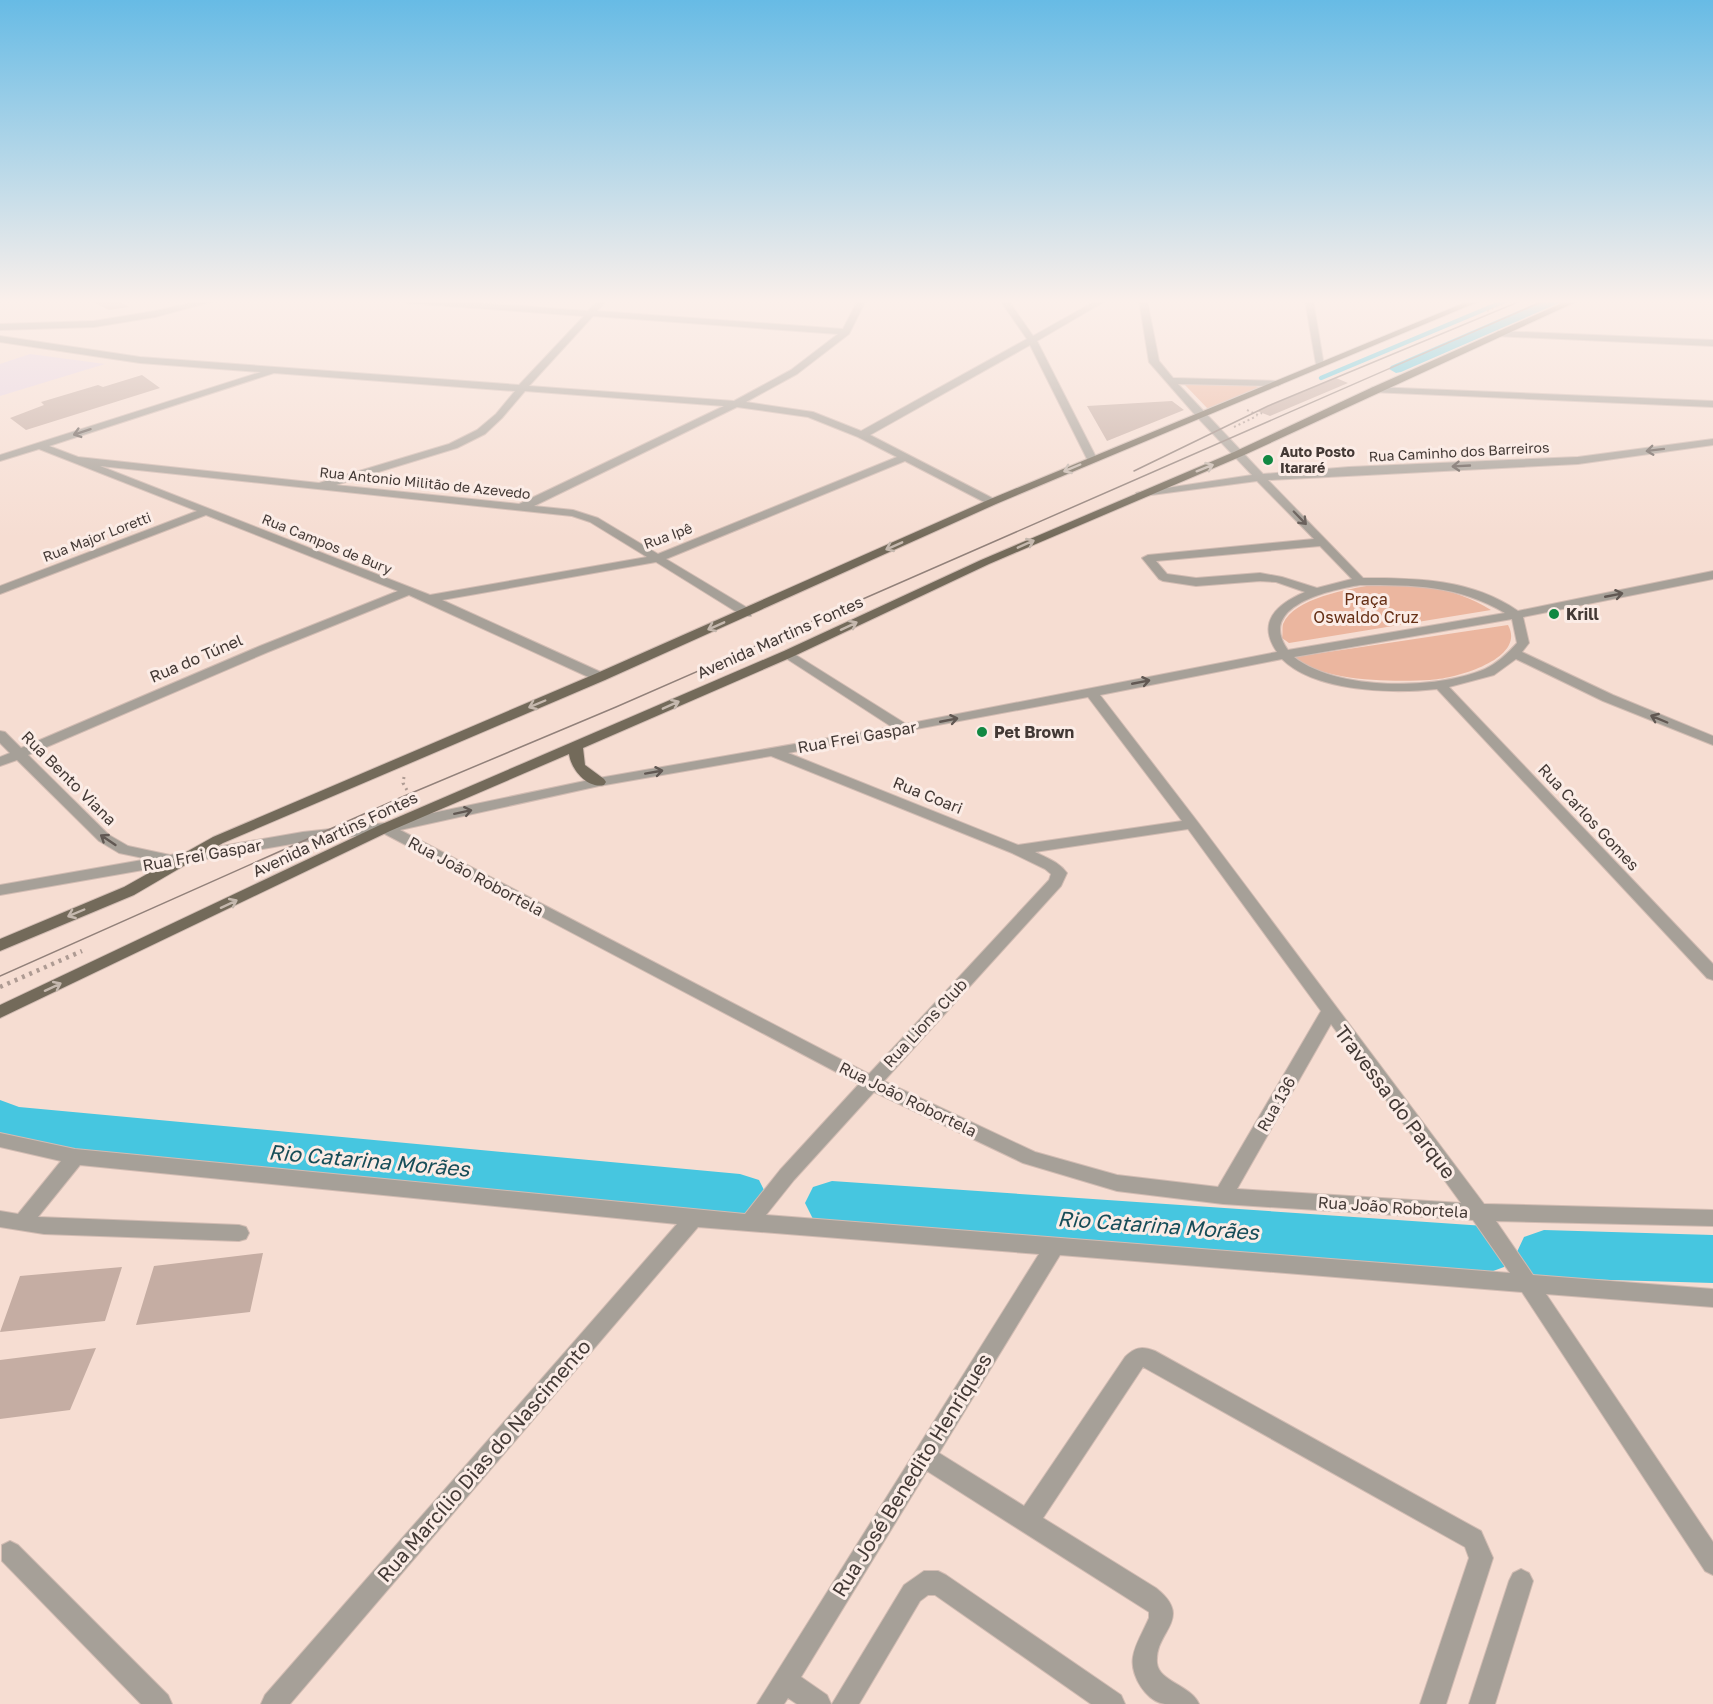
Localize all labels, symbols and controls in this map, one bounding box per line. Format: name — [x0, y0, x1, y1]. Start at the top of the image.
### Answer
one-way arrow — [73, 427, 92, 438]
street label: Rua Caminho dos Barreiros — [1368, 438, 1550, 465]
place label: Auto Posto Itararé — [1280, 443, 1355, 476]
one-way arrow — [1646, 444, 1665, 455]
marker: Auto Posto Itararé — [1261, 453, 1275, 467]
one-way arrow — [1451, 461, 1471, 472]
one-way arrow — [1195, 462, 1214, 473]
street label: Rua Antonio Militão de Azevedo — [319, 463, 531, 502]
one-way arrow — [1064, 463, 1082, 474]
street label: Rua Major Loretti — [40, 508, 153, 565]
street label: Rua Campos de Bury — [260, 510, 395, 577]
one-way arrow — [1293, 511, 1308, 526]
street label: Rua Ipê — [641, 519, 694, 552]
one-way arrow — [1016, 538, 1034, 550]
one-way arrow — [885, 542, 903, 553]
park label: Praça Oswaldo Cruz — [1313, 589, 1419, 627]
one-way arrow — [1604, 589, 1623, 600]
street label: Avenida Martins Fontes — [694, 591, 866, 683]
place label: Krill — [1566, 604, 1600, 624]
marker: Krill — [1547, 607, 1561, 621]
one-way arrow — [839, 620, 857, 631]
one-way arrow — [707, 621, 726, 632]
street label: Rua do Túnel — [146, 629, 246, 687]
one-way arrow — [1130, 676, 1150, 687]
one-way arrow — [529, 699, 547, 710]
one-way arrow — [661, 699, 679, 711]
one-way arrow — [1650, 713, 1668, 724]
one-way arrow — [939, 714, 959, 725]
street label: Rua Frei Gaspar — [796, 717, 918, 757]
place label: Pet Brown — [994, 722, 1074, 742]
marker: Pet Brown — [975, 725, 989, 739]
street label: Rua Bento Viana — [17, 726, 121, 830]
street label: Rua Carlos Gomes — [1534, 759, 1644, 875]
one-way arrow — [644, 767, 663, 778]
street label: Rua Coari — [890, 772, 966, 818]
street label: Avenida Martins Fontes — [249, 787, 421, 881]
one-way arrow — [453, 805, 472, 817]
street label: Rua João Robortela — [405, 832, 547, 920]
one-way arrow — [101, 834, 117, 846]
street label: Rua Frei Gaspar — [141, 835, 263, 875]
one-way arrow — [220, 897, 238, 909]
one-way arrow — [67, 908, 86, 919]
street label: Rua Lions Club — [879, 974, 971, 1072]
one-way arrow — [43, 980, 61, 992]
street label: Travessa do Parque — [1330, 1020, 1461, 1183]
street label: Rua João Robortela — [836, 1057, 980, 1141]
street label: Rua 136 — [1252, 1073, 1300, 1135]
water label: Rio Catarina Morães — [268, 1138, 472, 1182]
street label: Rua João Robortela — [1317, 1192, 1469, 1222]
water label: Rio Catarina Morães — [1057, 1205, 1260, 1245]
street label: Rua Marcílio Dias do Nascimento — [371, 1334, 595, 1586]
street label: Rua José Benedito Henriques — [826, 1348, 996, 1601]

